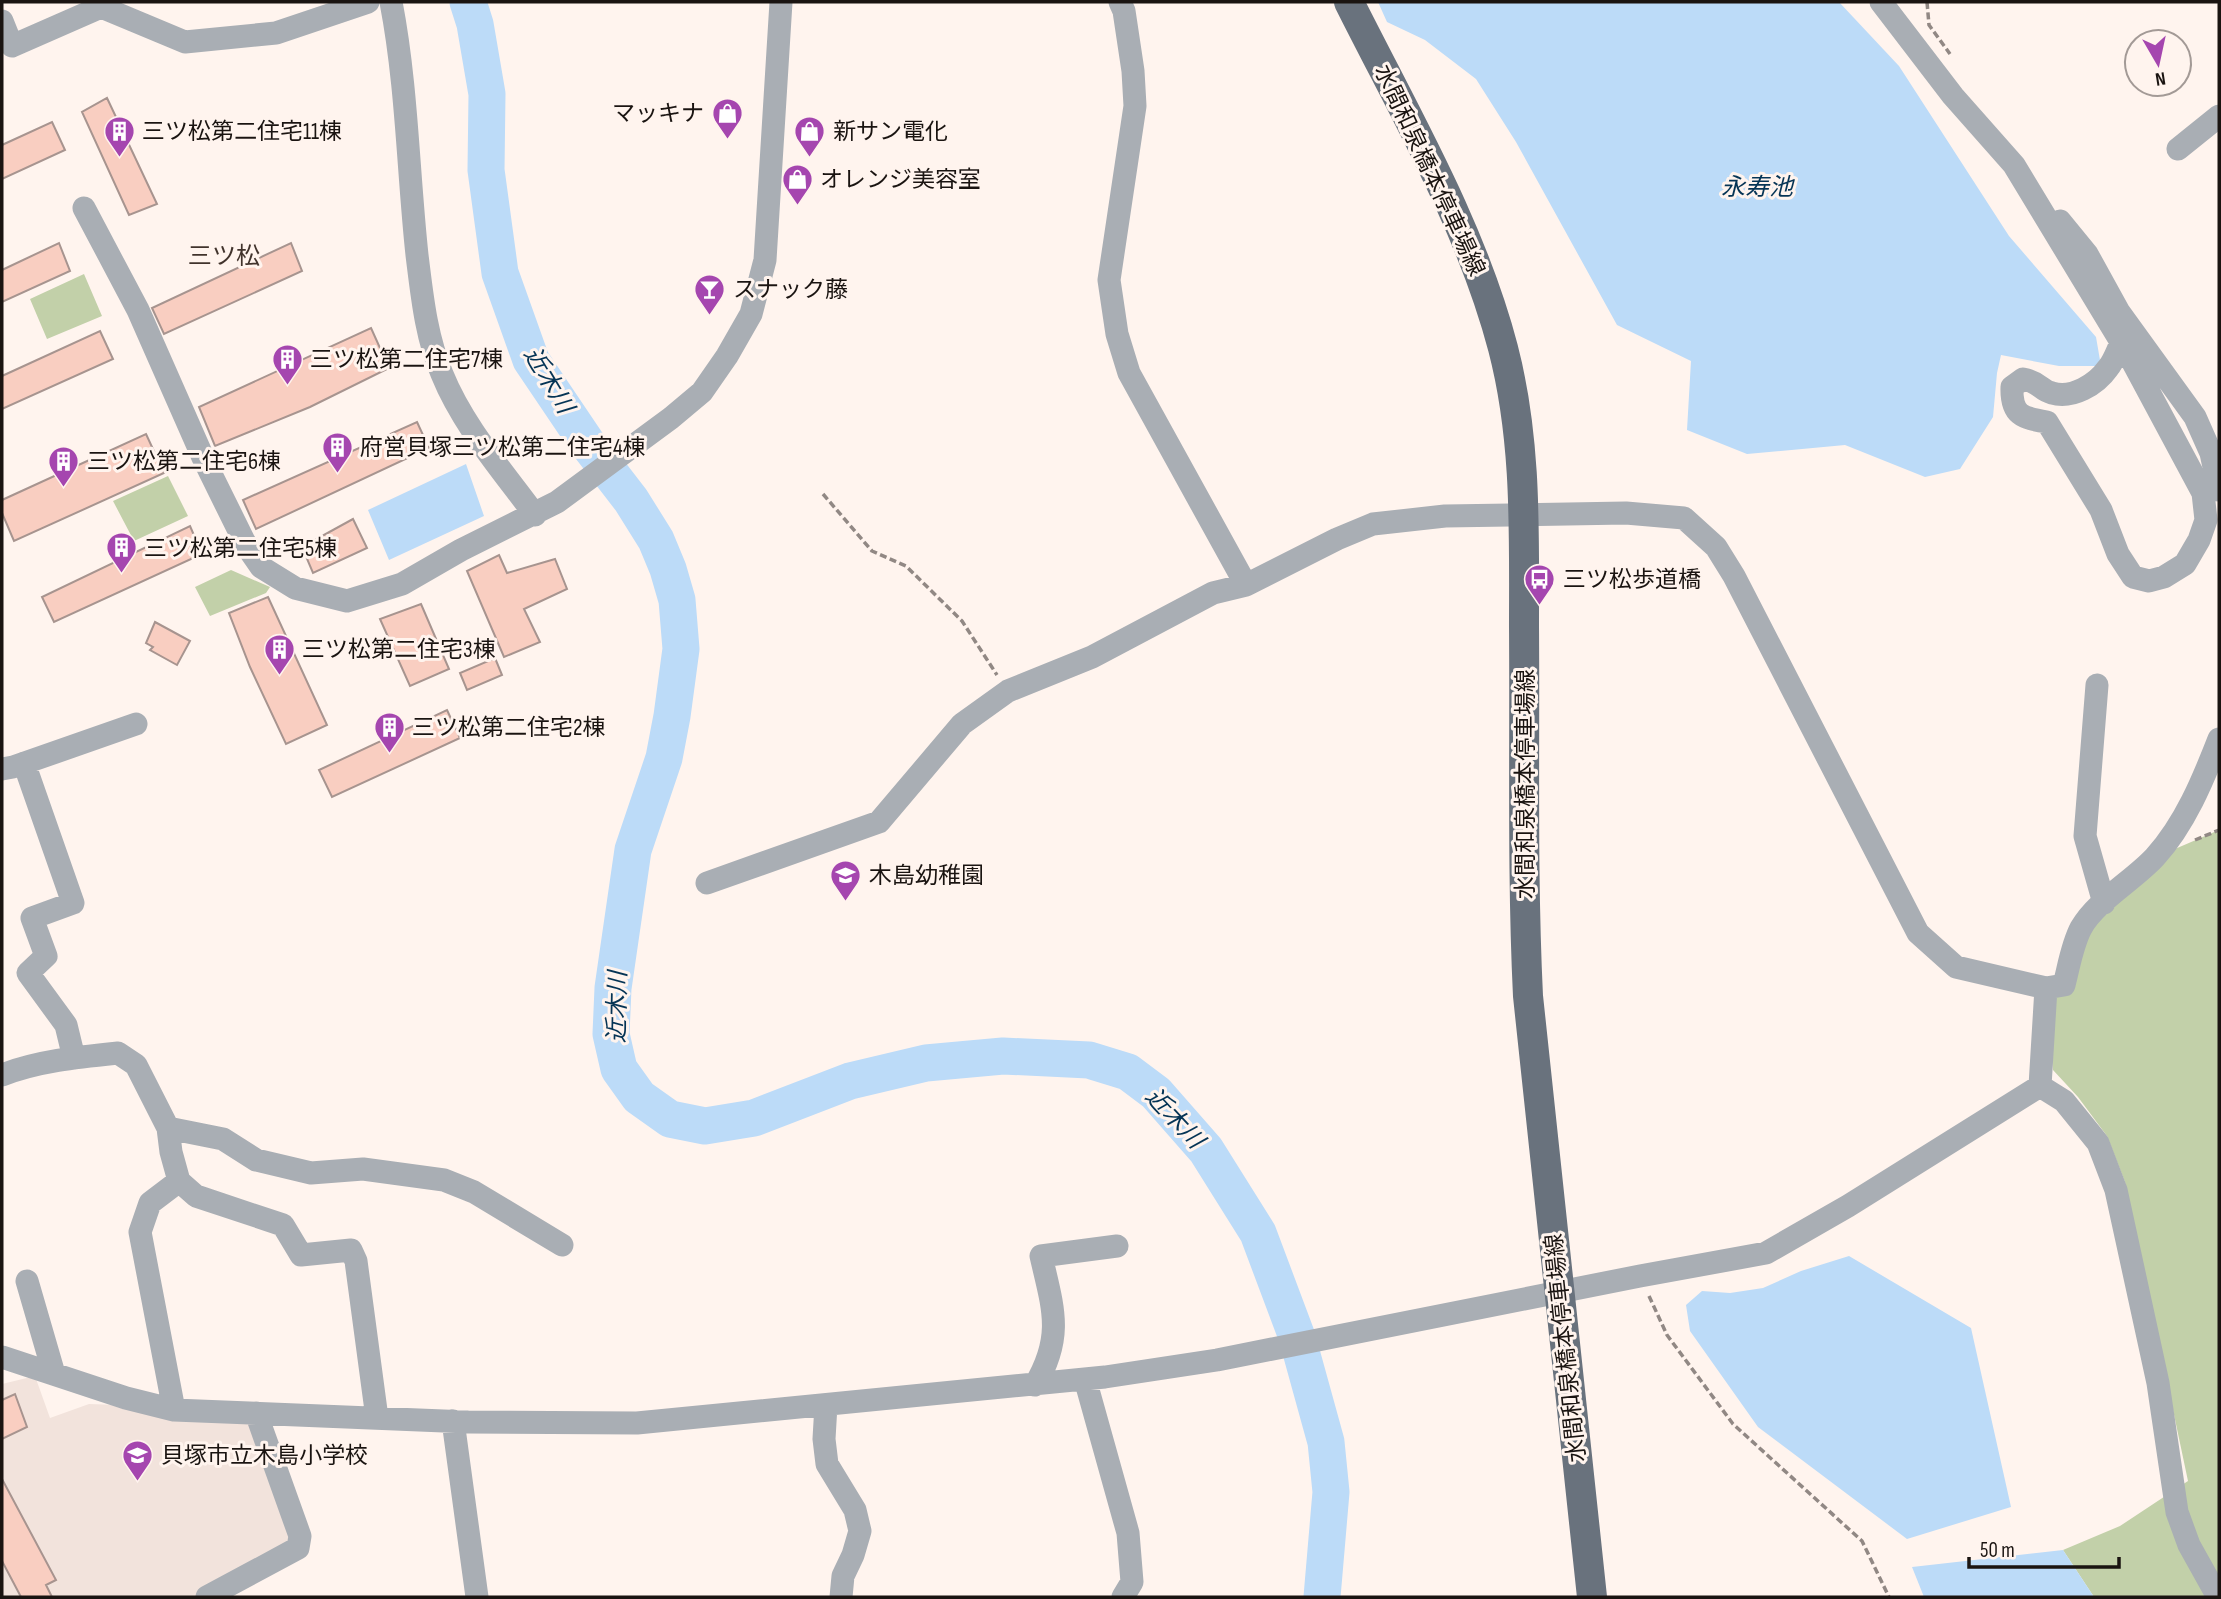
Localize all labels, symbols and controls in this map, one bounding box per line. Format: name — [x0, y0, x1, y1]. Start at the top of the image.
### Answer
north arrow — [2123, 28, 2193, 98]
street label: 水間和泉橋本停車場線 — [1368, 60, 1490, 281]
text: N — [2154, 66, 2167, 90]
shop icon: マッキナ — [710, 96, 744, 140]
place label: マッキナ — [612, 100, 704, 128]
building icon: 三ツ松第二住宅11棟 — [102, 114, 136, 158]
shop icon: 新サン電化 — [793, 114, 827, 158]
place label: 三ツ松第二住宅11棟 — [142, 118, 342, 146]
place label: 新サン電化 — [833, 118, 948, 146]
shop icon: オレンジ美容室 — [780, 162, 814, 206]
place label: オレンジ美容室 — [820, 166, 981, 194]
water label: 永寿池 — [1721, 173, 1795, 202]
district label: 三ツ松 — [188, 242, 260, 271]
bar icon: スナック藤 — [693, 272, 727, 316]
place label: スナック藤 — [733, 276, 848, 304]
building icon: 三ツ松第二住宅7棟 — [270, 342, 304, 386]
water label: 近木川 — [518, 342, 581, 421]
place label: 三ツ松第二住宅7棟 — [310, 346, 503, 374]
building icon: 府営貝塚三ツ松第二住宅4棟 — [320, 430, 354, 474]
place label: 府営貝塚三ツ松第二住宅4棟 — [360, 434, 646, 462]
building icon: 三ツ松第二住宅6棟 — [47, 444, 81, 488]
place label: 三ツ松第二住宅6棟 — [87, 448, 281, 476]
building icon: 三ツ松第二住宅5棟 — [104, 531, 138, 575]
place label: 三ツ松第二住宅5棟 — [144, 535, 337, 563]
bus stop icon: 三ツ松歩道橋 — [1523, 562, 1557, 606]
place label: 三ツ松歩道橋 — [1563, 566, 1701, 594]
building icon: 三ツ松第二住宅3棟 — [262, 632, 296, 676]
place label: 三ツ松第二住宅3棟 — [302, 636, 496, 664]
street label: 水間和泉橋本停車場線 — [1512, 669, 1540, 899]
building icon: 三ツ松第二住宅2棟 — [372, 710, 406, 754]
place label: 三ツ松第二住宅2棟 — [412, 714, 605, 742]
school or university icon: 木島幼稚園 — [829, 858, 863, 902]
place label: 木島幼稚園 — [869, 862, 984, 890]
water label: 近木川 — [602, 968, 633, 1043]
water label: 近木川 — [1139, 1082, 1212, 1157]
street label: 水間和泉橋本停車場線 — [1540, 1232, 1592, 1464]
school or university icon: 貝塚市立木島小学校 — [121, 1438, 155, 1482]
place label: 貝塚市立木島小学校 — [161, 1442, 368, 1470]
scale bar — [1969, 1526, 2120, 1570]
text: 50 m — [1980, 1538, 2015, 1563]

